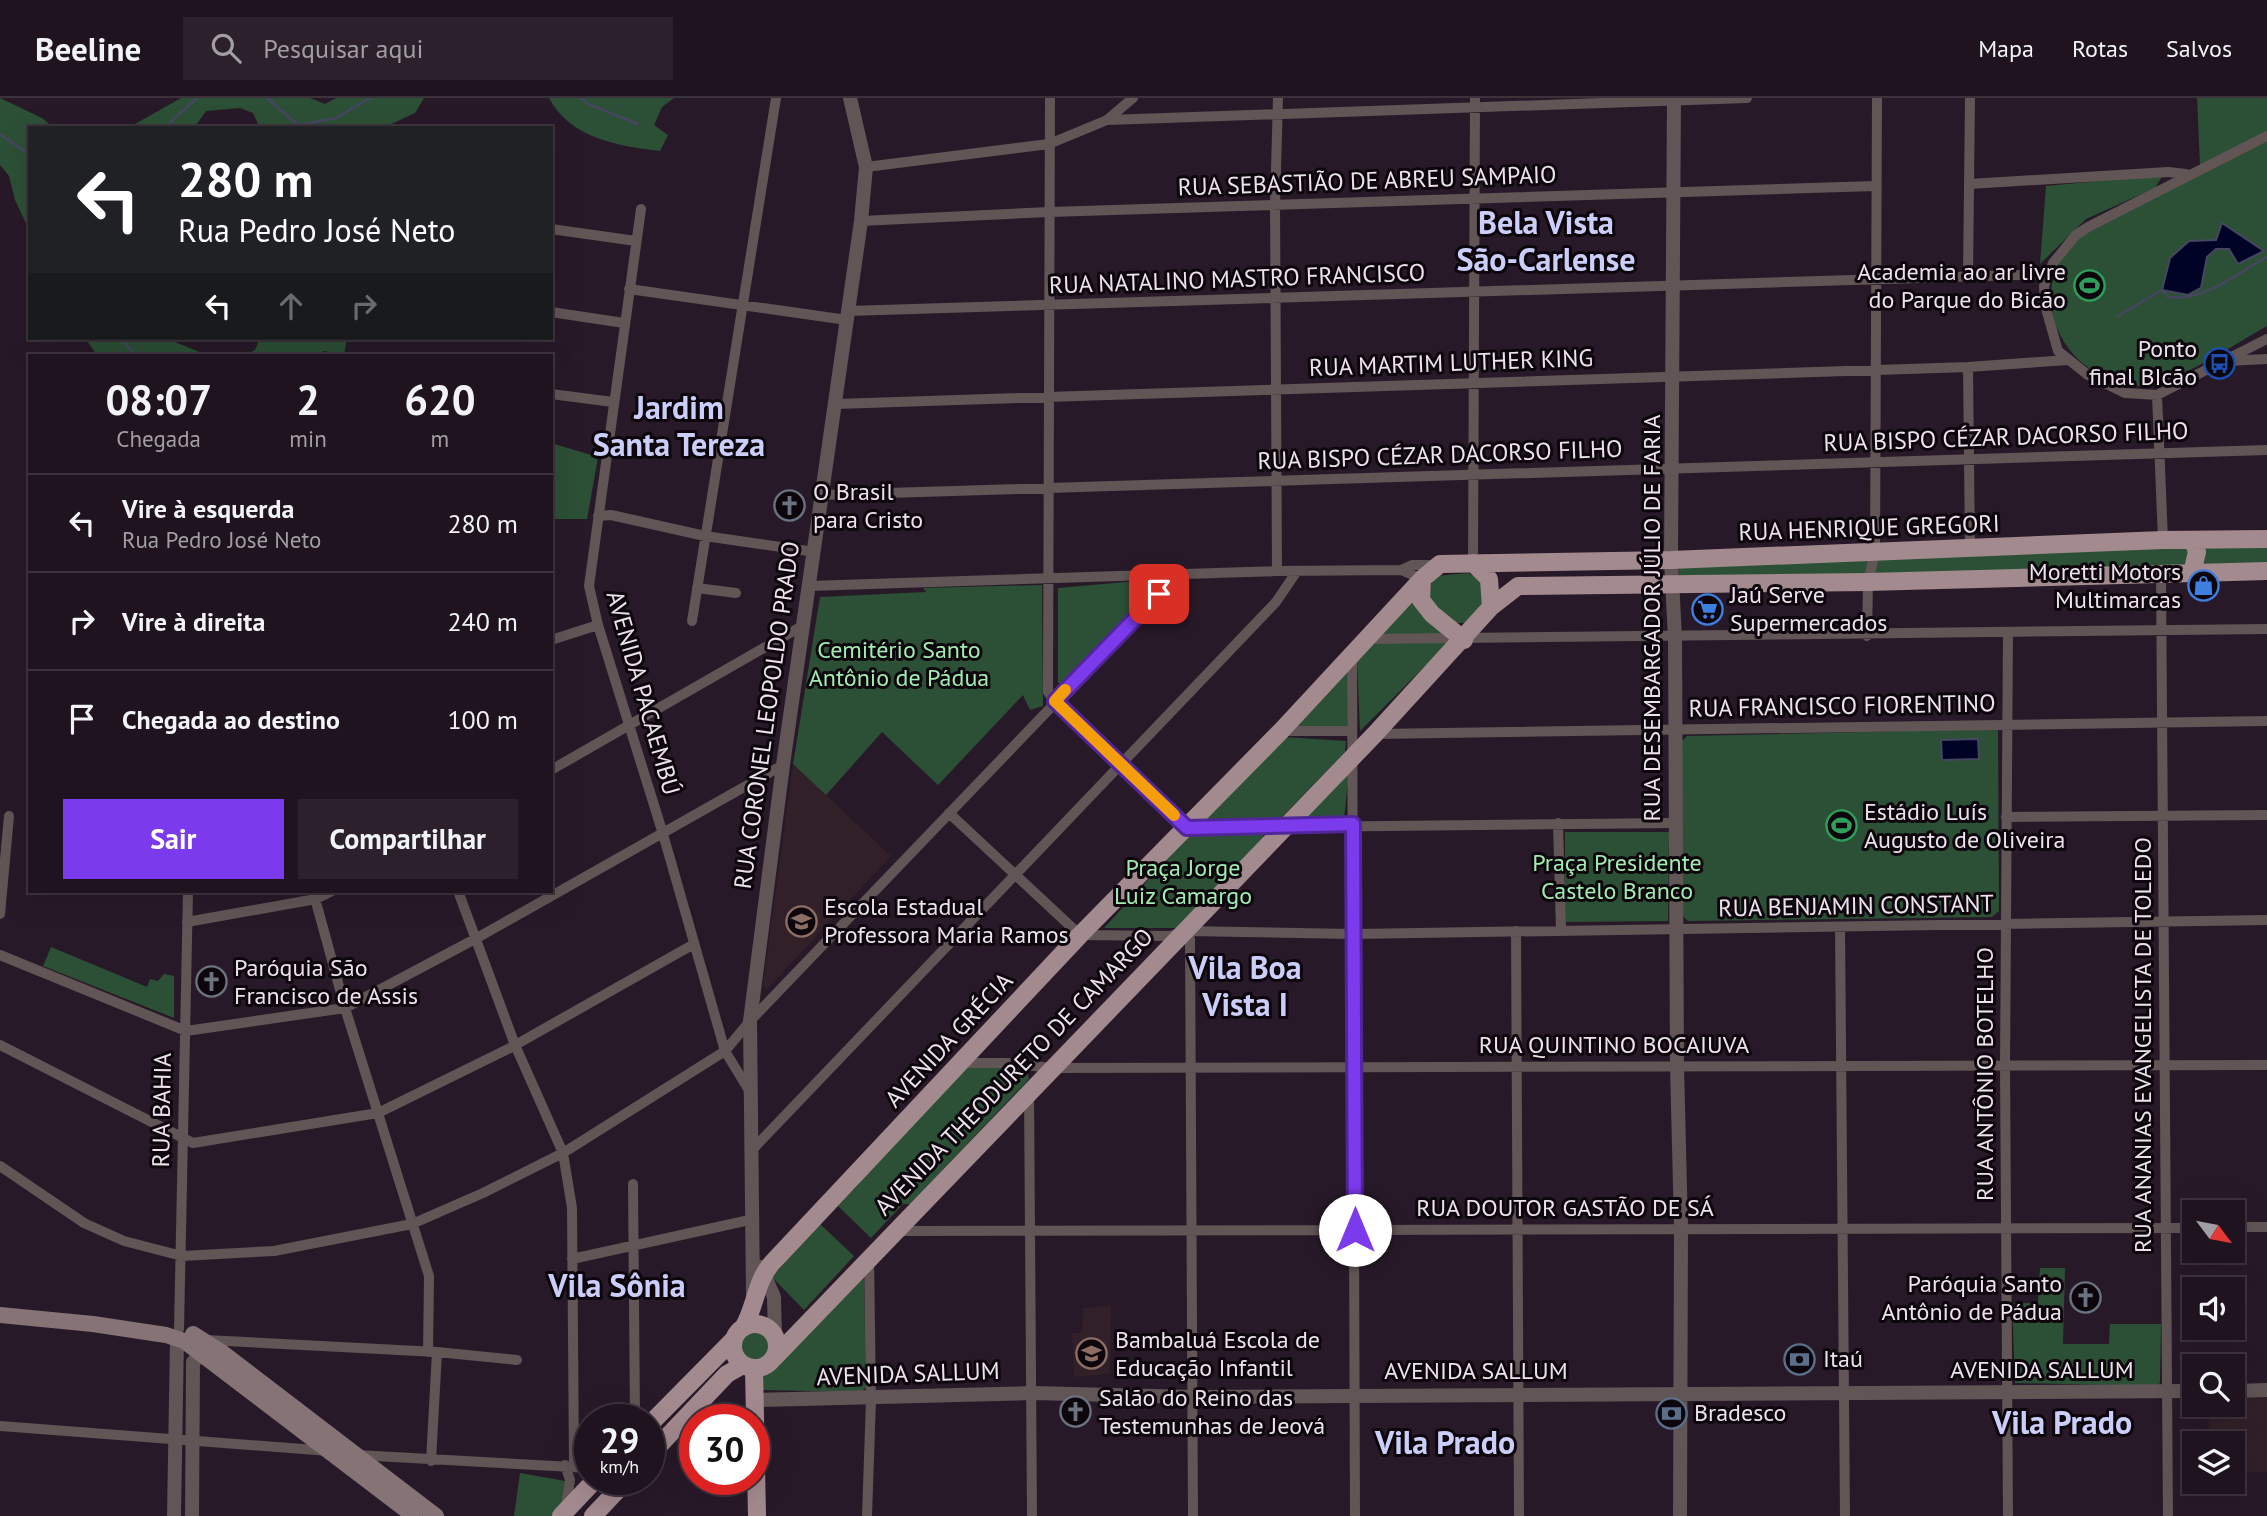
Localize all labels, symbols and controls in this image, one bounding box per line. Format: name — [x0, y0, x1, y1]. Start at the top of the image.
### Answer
search box — [183, 17, 673, 80]
text: Beeline — [35, 27, 141, 70]
icon: search — [207, 29, 245, 67]
text: Pesquisar aqui — [263, 32, 423, 65]
text: Mapa — [1978, 33, 2034, 64]
text: Rotas — [2072, 33, 2128, 64]
text: Salvos — [2166, 33, 2232, 64]
text: 280 m — [178, 147, 313, 211]
icon: left — [63, 154, 154, 245]
street label: RUA SEBASTIÃO DE ABREU SAMPAIO — [1177, 158, 1557, 203]
district label: Bela Vista São-Carlense — [1456, 201, 1636, 280]
text: Rua Pedro José Neto — [178, 209, 455, 251]
street label: RUA NATALINO MASTRO FRANCISCO — [1048, 256, 1426, 301]
place label: Academia ao ar livre do Parque do Bicão — [1857, 256, 2066, 315]
sports icon: Academia ao ar livre do Parque do Bicão — [2072, 269, 2106, 303]
icon: left — [199, 287, 237, 325]
icon: ahead — [272, 287, 310, 325]
icon: right — [345, 287, 383, 325]
place label: Ponto final BIcão — [2089, 333, 2197, 392]
street label: RUA MARTIM LUTHER KING — [1308, 342, 1594, 383]
bus stop icon: Ponto final BIcão — [2203, 346, 2237, 380]
text: 08:07 — [105, 372, 212, 427]
text: 2 — [296, 372, 320, 427]
text: 620 — [404, 372, 476, 427]
district label: Jardim Santa Tereza — [593, 386, 765, 465]
street label: RUA DESEMBARGADOR JÚLIO DE FARIA — [1636, 415, 1667, 821]
street label: RUA BISPO CÉZAR DACORSO FILHO — [1823, 415, 2189, 458]
text: Chegada — [116, 424, 201, 453]
text: min — [289, 424, 327, 453]
text: m — [431, 424, 449, 453]
street label: RUA BISPO CÉZAR DACORSO FILHO — [1257, 433, 1623, 476]
place label: O Brasil para Cristo — [813, 476, 923, 535]
church icon: O Brasil para Cristo — [773, 489, 807, 523]
text: Vire à esquerda — [122, 492, 294, 525]
icon: left — [63, 504, 101, 542]
text: 280 m — [447, 507, 518, 540]
street label: RUA HENRIQUE GREGORI — [1738, 507, 2000, 548]
text: Rua Pedro José Neto — [122, 525, 321, 554]
street label: RUA CORONEL LEOPOLDO PRADO — [727, 539, 806, 891]
place label: Moretti Motors Multimarcas — [2029, 556, 2181, 615]
pin — [1129, 564, 1189, 624]
shop icon: Moretti Motors Multimarcas — [2187, 569, 2221, 603]
icon: arrive — [1140, 575, 1178, 613]
place label: Jaú Serve Supermercados — [1729, 579, 1887, 638]
street label: AVENIDA PACAEMBÚ — [599, 587, 687, 799]
supermarket icon: Jaú Serve Supermercados — [1690, 592, 1724, 626]
icon: right — [63, 602, 101, 640]
text: Vire à direita — [122, 605, 265, 638]
text: 240 m — [447, 605, 518, 638]
park label: Cemitério Santo Antônio de Pádua — [809, 634, 989, 693]
street label: RUA FRANCISCO FIORENTINO — [1688, 687, 1996, 724]
icon: arrive — [63, 700, 101, 738]
text: Chegada ao destino — [122, 703, 340, 736]
text: 100 m — [447, 703, 518, 736]
place label: Estádio Luís Augusto de Oliveira — [1864, 796, 2065, 855]
button: Sair — [63, 799, 284, 879]
button: Compartilhar — [298, 799, 518, 879]
sports icon: Estádio Luís Augusto de Oliveira — [1824, 809, 1858, 843]
street label: RUA ANANIAS EVANGELISTA DE TOLEDO — [2127, 837, 2158, 1253]
park label: Praça Presidente Castelo Branco — [1532, 847, 1702, 906]
park label: Praça Jorge Luiz Camargo — [1114, 852, 1252, 911]
street label: RUA BENJAMIN CONSTANT — [1718, 888, 1994, 923]
place label: Escola Estadual Professora Maria Ramos — [824, 891, 1069, 950]
school or university icon: Escola Estadual Professora Maria Ramos — [784, 904, 818, 938]
street label: AVENIDA THEODURETO DE CAMARGO — [868, 921, 1160, 1222]
district label: Vila Boa Vista I — [1187, 946, 1302, 1025]
street label: RUA ANTÔNIO BOTELHO — [1969, 947, 2000, 1201]
place label: Paróquia São Francisco de Assis — [234, 952, 418, 1011]
church icon: Paróquia São Francisco de Assis — [194, 965, 228, 999]
street label: AVENIDA GRÉCIA — [878, 966, 1019, 1114]
street label: RUA QUINTINO BOCAIUVA — [1479, 1029, 1749, 1060]
street label: RUA BAHIA — [145, 1052, 178, 1168]
street label: RUA DOUTOR GASTÃO DE SÁ — [1416, 1192, 1714, 1223]
position arrow — [1318, 1193, 1392, 1267]
north arrow — [2182, 1200, 2245, 1264]
map controls — [2182, 1200, 2245, 1494]
district label: Vila Sônia — [547, 1264, 686, 1306]
place label: Paróquia Santo Antônio de Pádua — [1882, 1268, 2062, 1327]
button: sound — [2182, 1277, 2245, 1340]
church icon: Paróquia Santo Antônio de Pádua — [2068, 1281, 2102, 1315]
place label: Bambaluá Escola de Educação Infantil — [1115, 1324, 1320, 1383]
school or university icon: Bambaluá Escola de Educação Infantil — [1075, 1337, 1109, 1371]
bank icon: Itaú — [1783, 1342, 1817, 1376]
place label: Itaú — [1823, 1343, 1863, 1374]
street label: AVENIDA SALLUM — [1950, 1354, 2134, 1385]
button: search — [2182, 1354, 2245, 1417]
street label: AVENIDA SALLUM — [816, 1355, 1000, 1392]
street label: AVENIDA SALLUM — [1384, 1355, 1568, 1386]
place label: Salão do Reino das Testemunhas de Jeová — [1099, 1382, 1325, 1441]
church icon: Salão do Reino das Testemunhas de Jeová — [1059, 1395, 1093, 1429]
bank icon: Bradesco — [1654, 1396, 1688, 1430]
place label: Bradesco — [1694, 1397, 1786, 1428]
district label: Vila Prado — [1991, 1401, 2132, 1443]
speed limit sign: 30 — [679, 1404, 770, 1495]
text: 29 — [600, 1417, 639, 1463]
district label: Vila Prado — [1374, 1421, 1515, 1463]
button: layers — [2182, 1431, 2245, 1494]
text: km/h — [600, 1455, 639, 1478]

